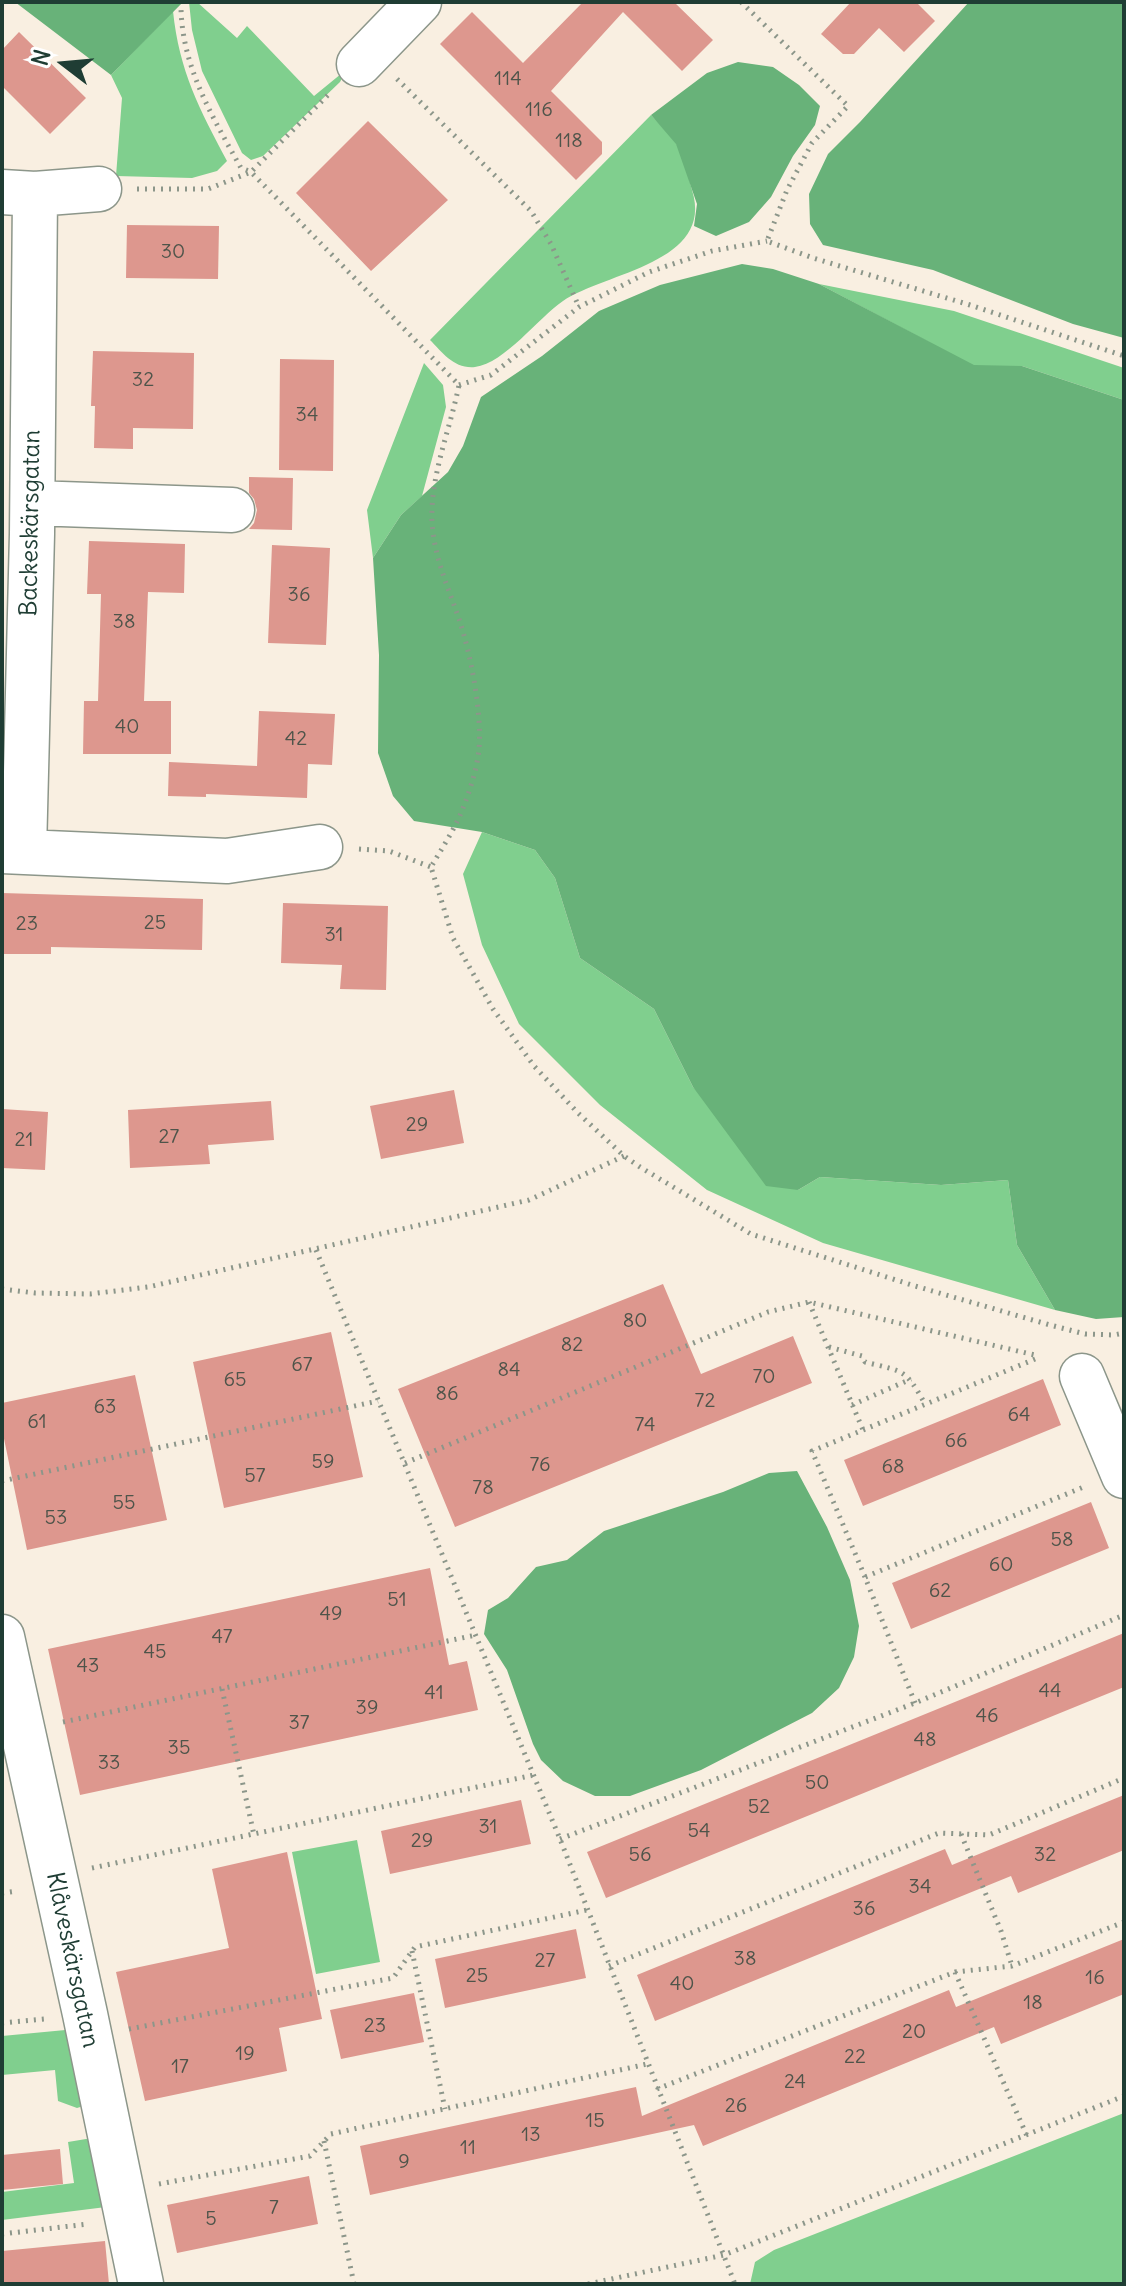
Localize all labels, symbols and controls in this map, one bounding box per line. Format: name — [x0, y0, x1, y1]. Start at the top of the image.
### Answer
north arrow — [24, 24, 104, 104]
text: N — [25, 46, 56, 69]
house number: 114 — [494, 67, 522, 91]
house number: 116 — [525, 98, 553, 122]
house number: 118 — [555, 129, 583, 153]
house number: 30 — [161, 240, 185, 264]
house number: 32 — [132, 368, 154, 392]
house number: 34 — [296, 403, 318, 427]
street label: Backeskärsgatan — [15, 429, 47, 617]
house number: 36 — [288, 583, 310, 607]
house number: 38 — [113, 610, 135, 634]
house number: 40 — [115, 715, 139, 739]
house number: 42 — [285, 727, 307, 751]
house number: 25 — [144, 911, 166, 935]
house number: 23 — [16, 912, 38, 936]
house number: 31 — [324, 923, 344, 947]
house number: 29 — [406, 1113, 428, 1137]
house number: 27 — [159, 1125, 179, 1149]
house number: 21 — [15, 1128, 33, 1152]
house number: 80 — [623, 1309, 647, 1333]
house number: 82 — [561, 1333, 583, 1357]
house number: 67 — [291, 1353, 313, 1377]
house number: 84 — [497, 1358, 521, 1382]
house number: 70 — [753, 1365, 775, 1389]
house number: 65 — [223, 1368, 247, 1392]
house number: 86 — [435, 1382, 459, 1406]
house number: 72 — [695, 1389, 715, 1413]
house number: 63 — [94, 1395, 116, 1419]
house number: 64 — [1007, 1403, 1031, 1427]
house number: 61 — [27, 1410, 47, 1434]
house number: 74 — [635, 1413, 655, 1437]
house number: 66 — [944, 1429, 968, 1453]
house number: 59 — [312, 1450, 334, 1474]
house number: 76 — [529, 1453, 551, 1477]
house number: 68 — [881, 1455, 905, 1479]
house number: 57 — [244, 1464, 266, 1488]
house number: 78 — [472, 1476, 494, 1500]
house number: 55 — [113, 1491, 135, 1515]
house number: 53 — [45, 1506, 67, 1530]
house number: 58 — [1050, 1528, 1074, 1552]
house number: 60 — [989, 1553, 1013, 1577]
house number: 62 — [929, 1579, 951, 1603]
house number: 51 — [387, 1588, 407, 1612]
house number: 49 — [319, 1602, 343, 1626]
house number: 47 — [211, 1625, 233, 1649]
house number: 45 — [143, 1640, 167, 1664]
house number: 43 — [77, 1654, 99, 1678]
house number: 44 — [1038, 1679, 1062, 1703]
house number: 41 — [424, 1681, 444, 1705]
house number: 39 — [356, 1696, 378, 1720]
house number: 46 — [975, 1704, 999, 1728]
house number: 37 — [288, 1711, 310, 1735]
house number: 48 — [913, 1728, 937, 1752]
house number: 35 — [168, 1736, 190, 1760]
house number: 33 — [98, 1751, 120, 1775]
house number: 50 — [805, 1771, 829, 1795]
house number: 52 — [748, 1795, 770, 1819]
house number: 31 — [478, 1815, 498, 1839]
house number: 54 — [687, 1819, 711, 1843]
house number: 29 — [411, 1829, 433, 1853]
house number: 56 — [628, 1843, 652, 1867]
house number: 32 — [1034, 1843, 1056, 1867]
street label: Klåveskärsgatan — [39, 1870, 105, 2050]
house number: 34 — [909, 1875, 931, 1899]
house number: 36 — [853, 1897, 875, 1921]
house number: 38 — [734, 1947, 756, 1971]
house number: 27 — [535, 1949, 555, 1973]
house number: 25 — [466, 1964, 488, 1988]
house number: 16 — [1085, 1966, 1105, 1990]
house number: 40 — [670, 1972, 694, 1996]
house number: 18 — [1023, 1991, 1043, 2015]
house number: 23 — [364, 2014, 386, 2038]
house number: 20 — [902, 2020, 926, 2044]
house number: 19 — [235, 2042, 255, 2066]
house number: 22 — [844, 2045, 866, 2069]
house number: 17 — [171, 2055, 189, 2079]
house number: 24 — [784, 2070, 806, 2094]
house number: 26 — [725, 2094, 747, 2118]
house number: 15 — [585, 2109, 605, 2133]
house number: 13 — [521, 2123, 541, 2147]
house number: 11 — [460, 2136, 476, 2160]
house number: 9 — [398, 2150, 410, 2174]
house number: 7 — [269, 2196, 279, 2220]
house number: 5 — [205, 2207, 217, 2231]

